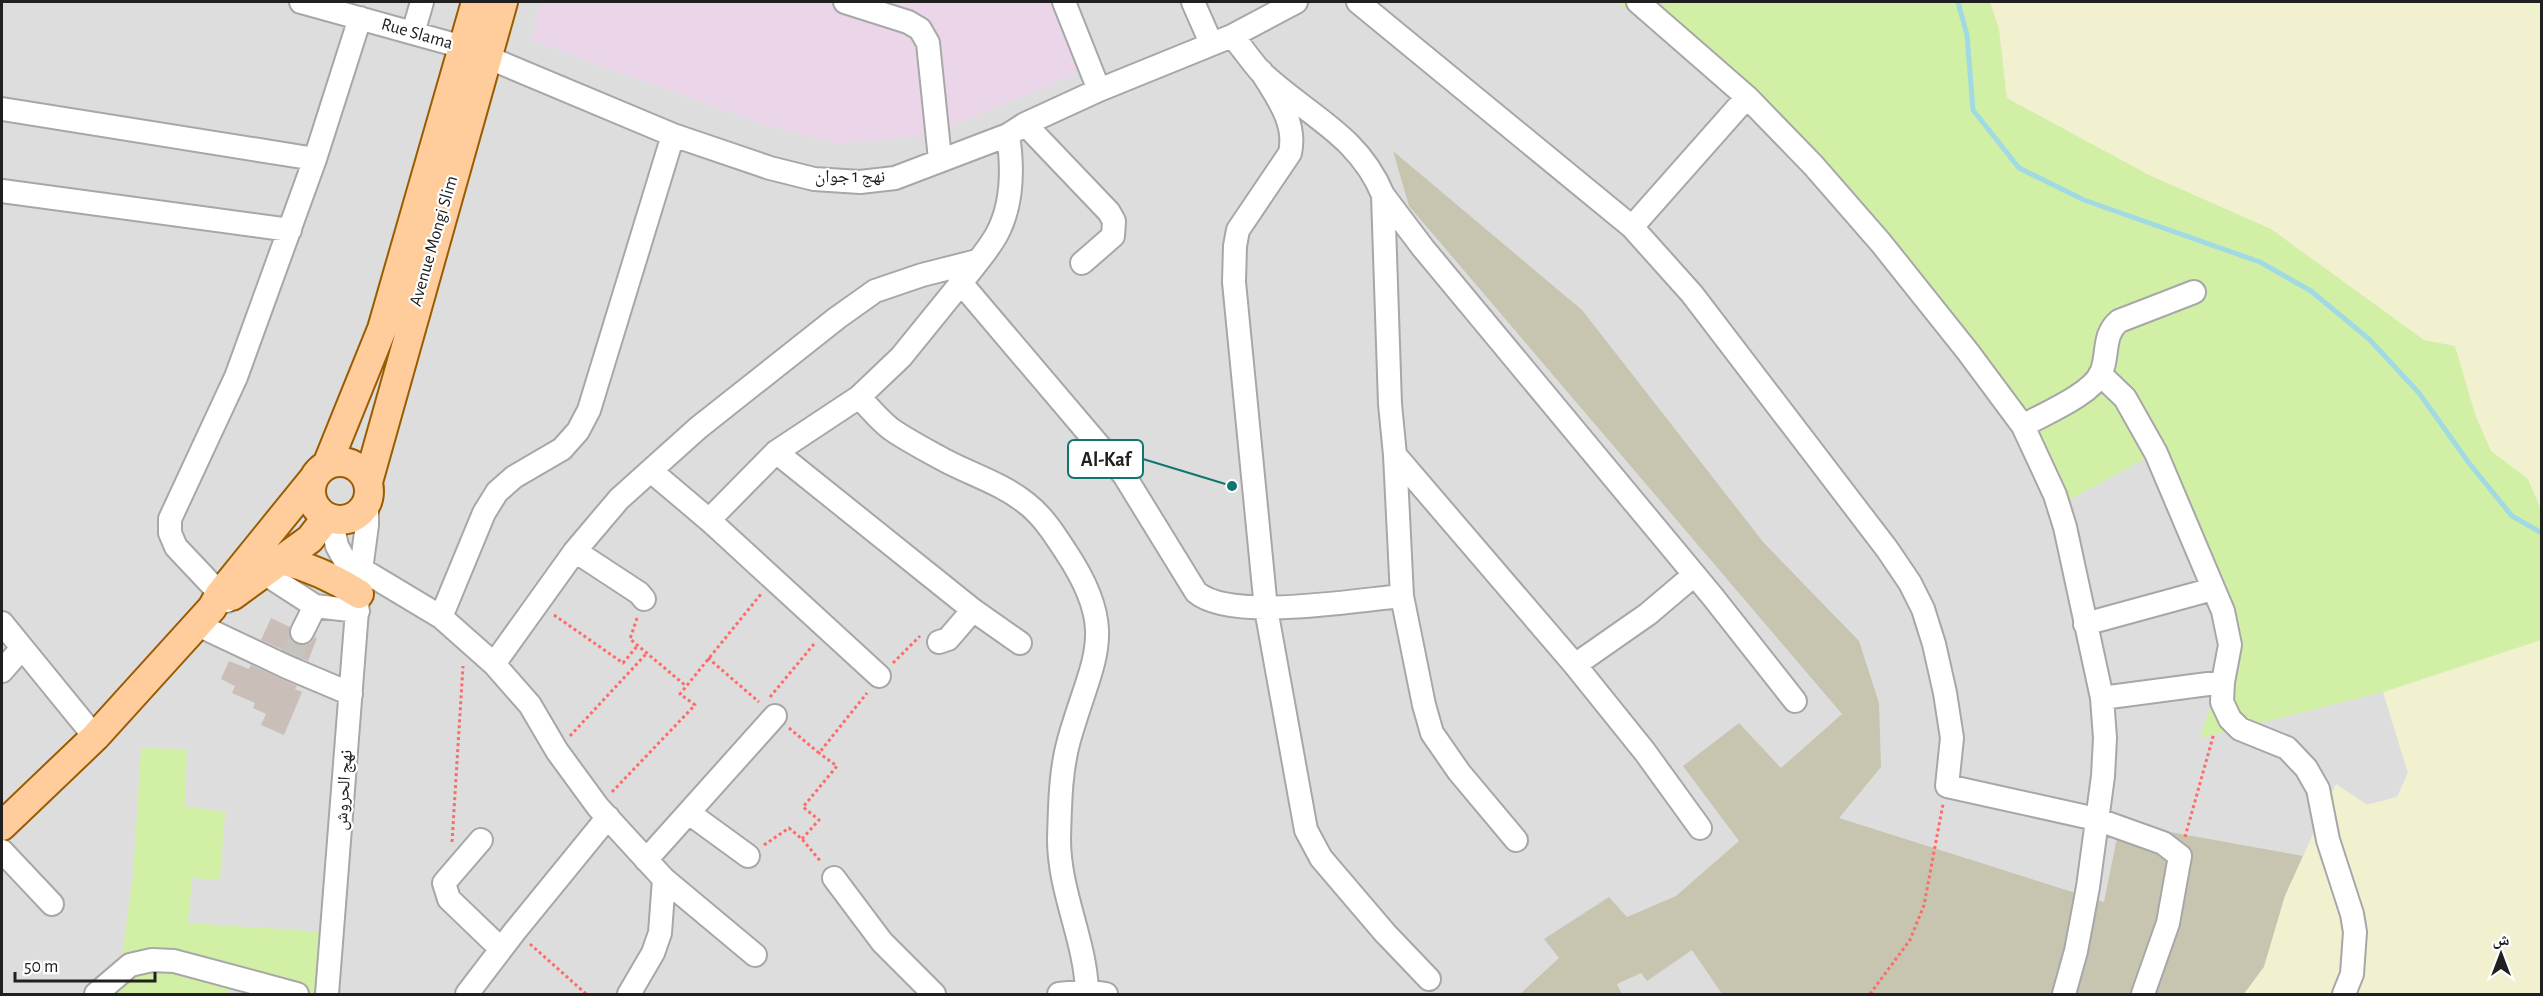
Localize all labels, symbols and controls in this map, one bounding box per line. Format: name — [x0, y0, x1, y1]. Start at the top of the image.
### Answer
street label: Rue Slama — [379, 15, 455, 53]
street label: نهج 1 جوان — [815, 168, 885, 188]
street label: Avenue Mongi Slim — [407, 174, 461, 308]
callout: Al-Kaf — [1068, 440, 1143, 478]
text: Al-Kaf — [1081, 450, 1133, 470]
street label: نهج الحروش — [332, 749, 358, 831]
north arrow — [2471, 924, 2531, 984]
text: ش — [2493, 932, 2510, 949]
scale bar — [15, 945, 154, 983]
text: 50 m — [24, 958, 58, 976]

